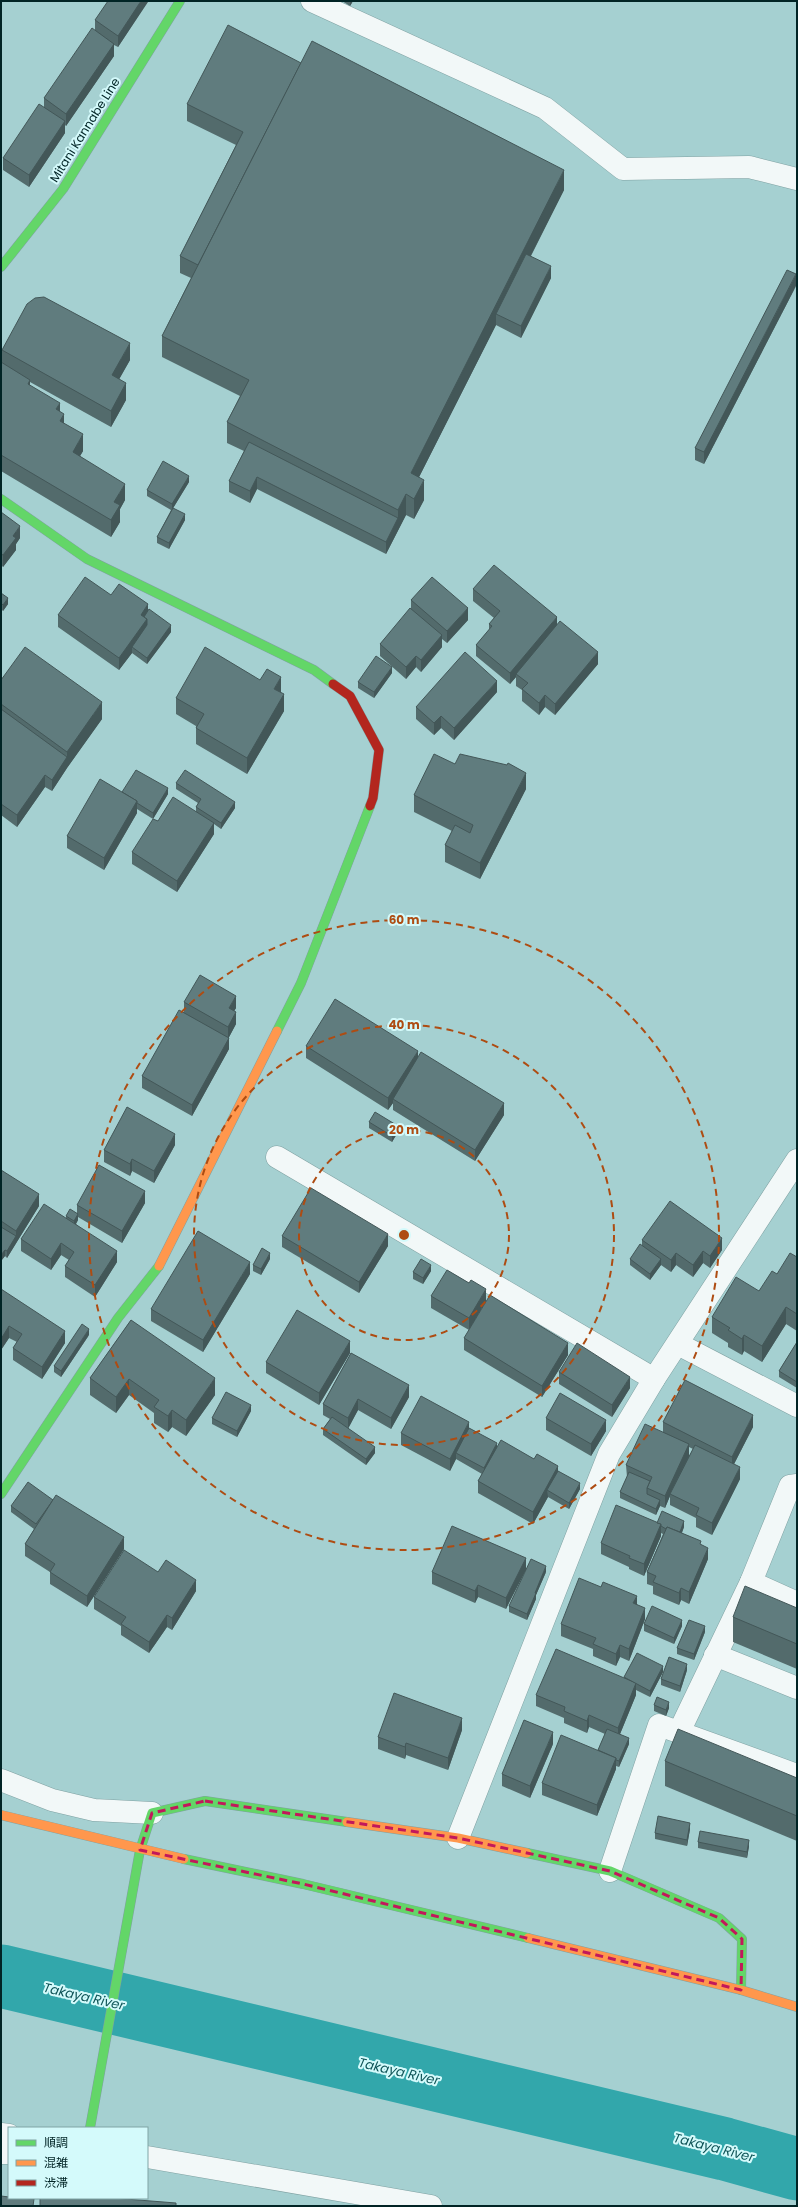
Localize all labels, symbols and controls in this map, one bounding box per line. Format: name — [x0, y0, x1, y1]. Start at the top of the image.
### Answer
street label: Mitani Kannabe Line — [45, 74, 124, 185]
text: 60 m — [389, 911, 420, 928]
text: 40 m — [388, 1016, 420, 1033]
text: 20 m — [389, 1121, 419, 1138]
centre of rings — [397, 1228, 411, 1242]
water label: Takaya River — [42, 1978, 127, 2015]
water label: Takaya River — [357, 2053, 442, 2090]
legend — [8, 2127, 148, 2199]
water label: Takaya River — [672, 2128, 757, 2167]
text: 順調 — [44, 2134, 68, 2151]
text: 混雑 — [44, 2154, 68, 2171]
text: 渋滞 — [44, 2174, 68, 2191]

